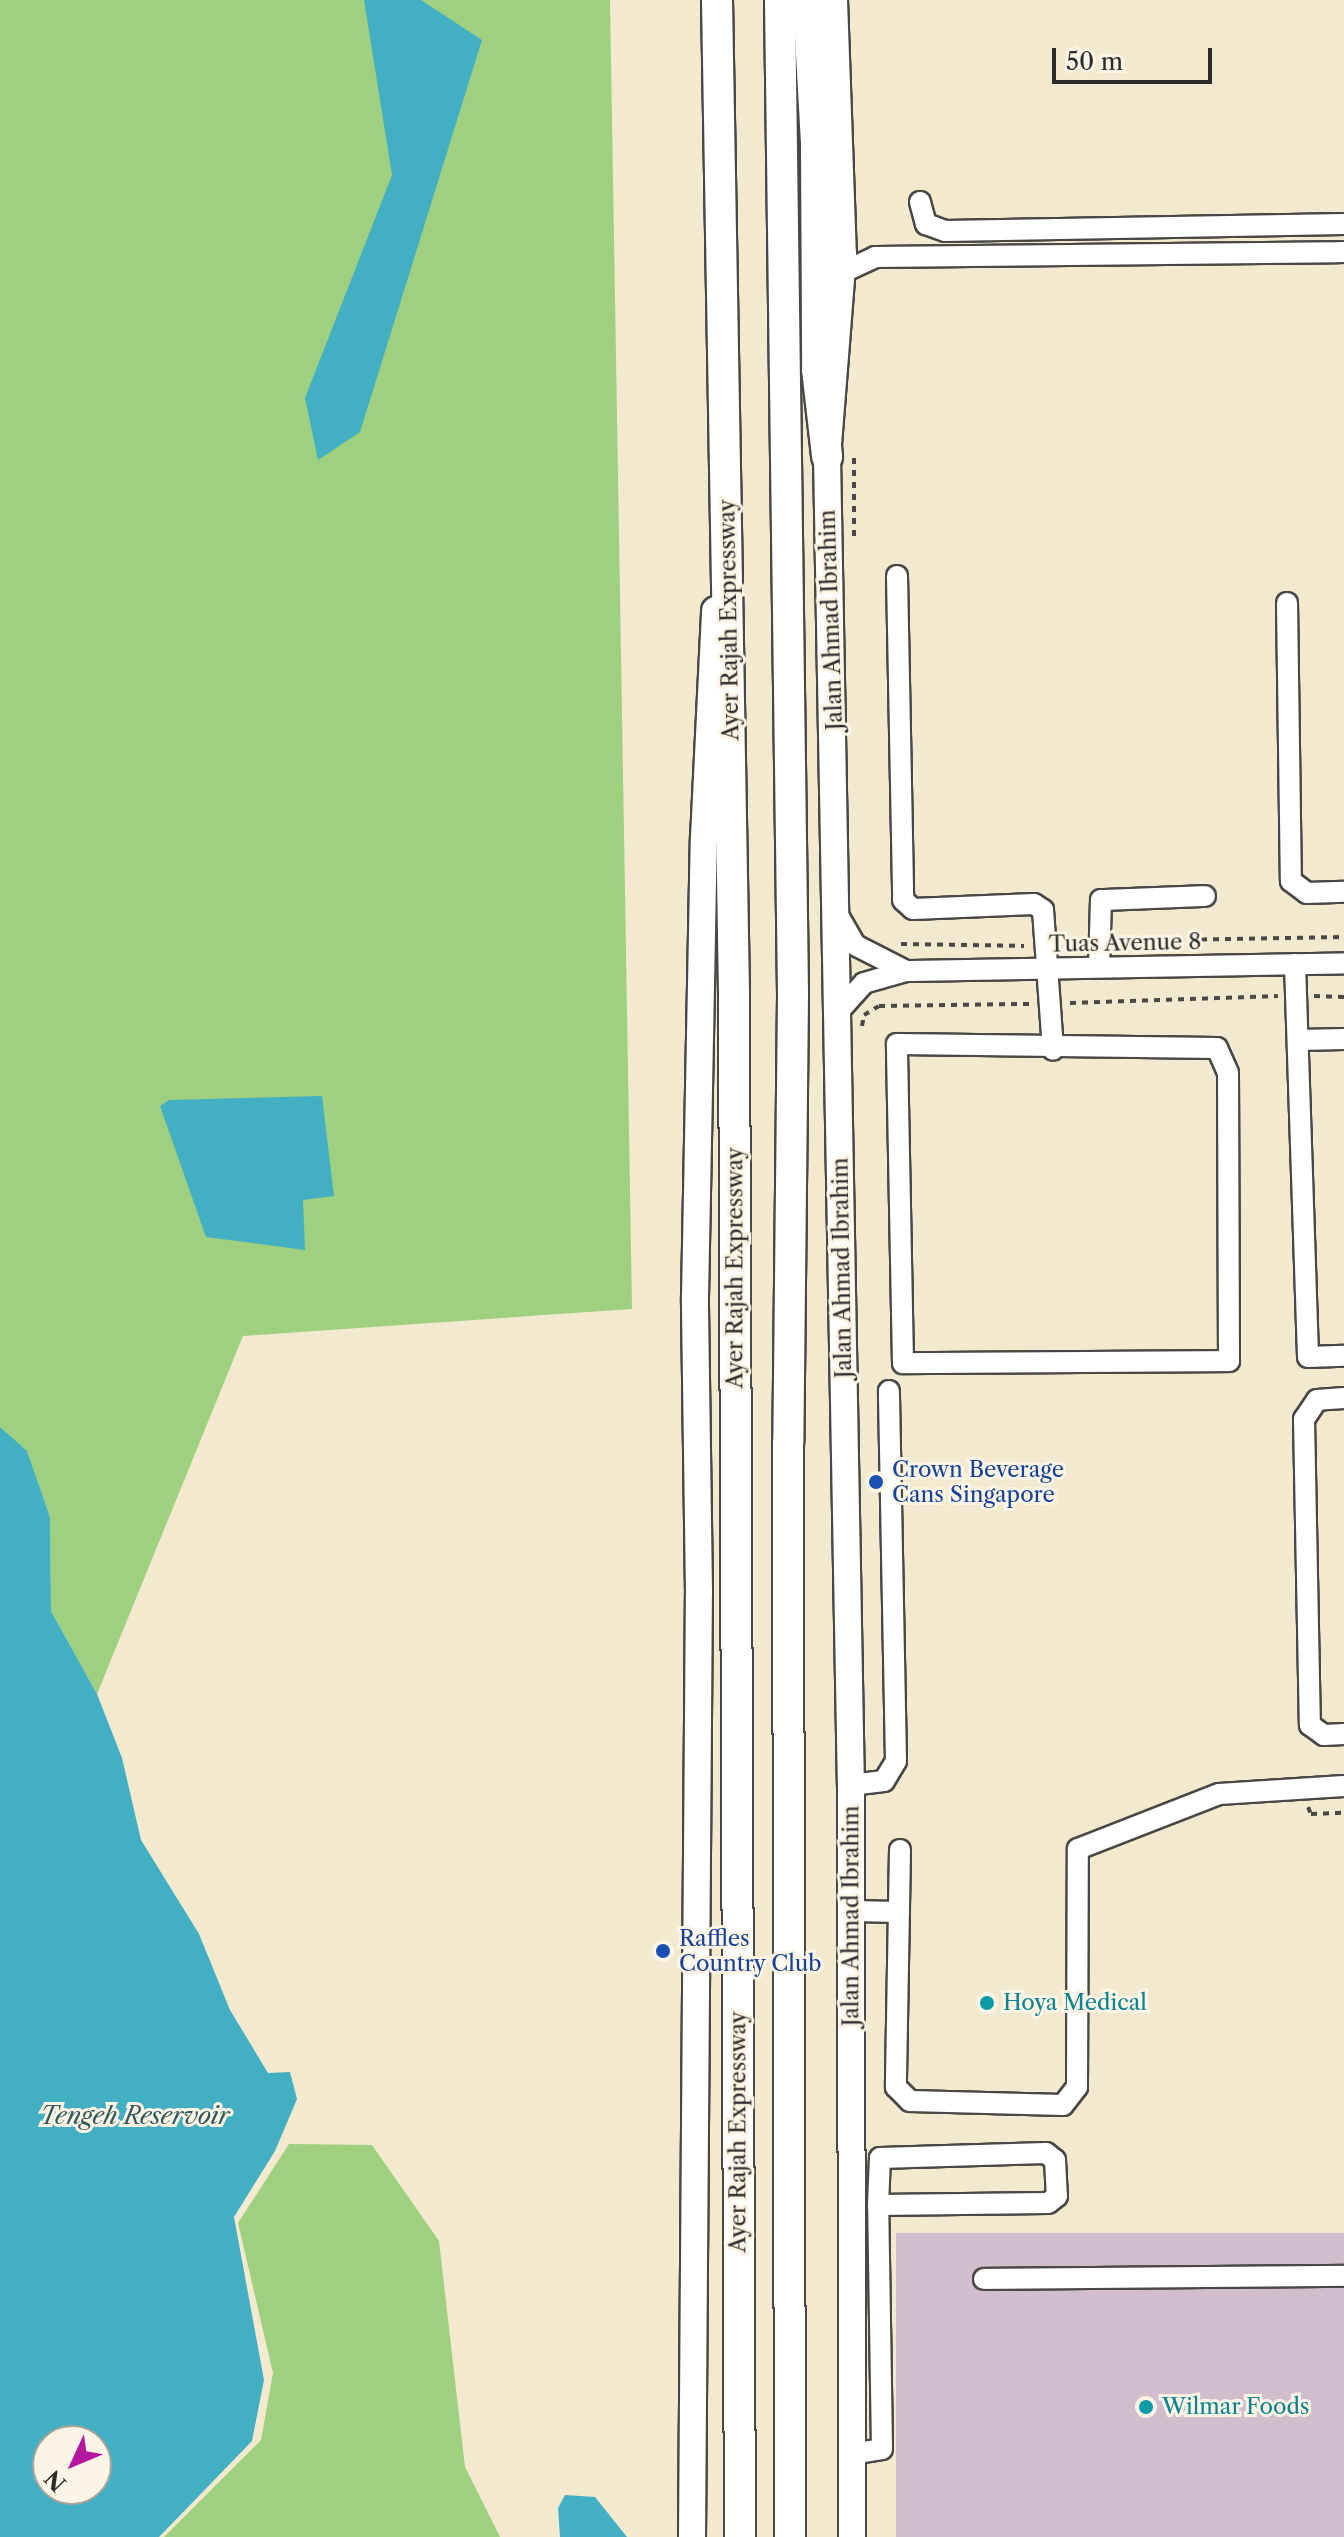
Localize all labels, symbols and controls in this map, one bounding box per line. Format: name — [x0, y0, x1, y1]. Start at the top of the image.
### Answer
scale bar — [1056, 32, 1216, 82]
text: 50 m — [1066, 47, 1123, 76]
street label: Ayer Rajah Expressway — [714, 499, 744, 741]
street label: Jalan Ahmad Ibrahim — [814, 509, 848, 731]
street label: Tuas Avenue 8 — [1048, 928, 1202, 958]
street label: Ayer Rajah Expressway — [722, 1147, 748, 1389]
street label: Jalan Ahmad Ibrahim — [827, 1157, 857, 1379]
place label: Crown Beverage Cans Singapore — [892, 1456, 1064, 1508]
marker: Crown Beverage Cans Singapore — [867, 1473, 885, 1491]
street label: Jalan Ahmad Ibrahim — [838, 1805, 864, 2027]
place label: Raffles Country Club — [679, 1925, 822, 1976]
marker: Raffles Country Club — [654, 1942, 672, 1960]
place label: Hoya Medical — [1003, 1990, 1147, 2016]
marker: Hoya Medical — [978, 1994, 996, 2012]
street label: Ayer Rajah Expressway — [725, 2011, 751, 2253]
water label: Tengeh Reservoir — [40, 2102, 230, 2130]
place label: Wilmar Foods — [1162, 2394, 1310, 2420]
marker: Wilmar Foods — [1137, 2398, 1155, 2416]
north arrow — [32, 2425, 112, 2505]
text: N — [39, 2464, 72, 2497]

